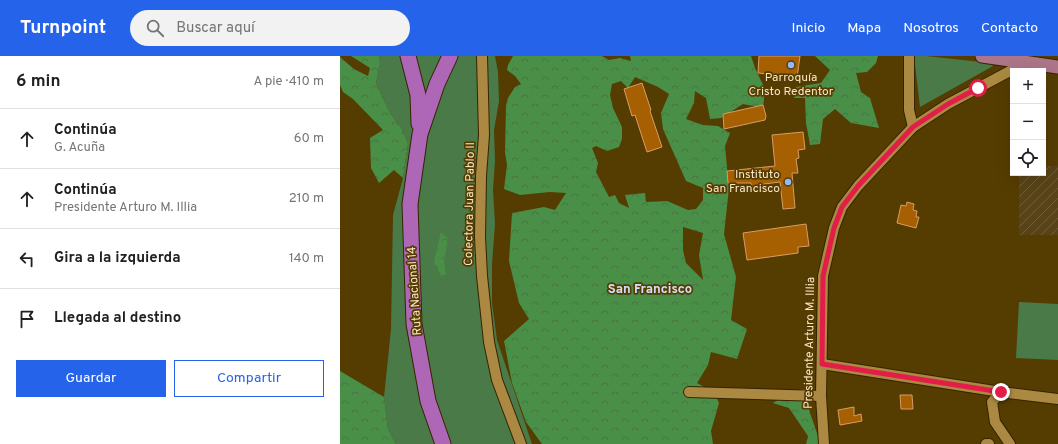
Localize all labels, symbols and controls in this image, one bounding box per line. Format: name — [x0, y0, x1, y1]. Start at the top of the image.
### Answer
search box — [130, 10, 410, 46]
text: Turnpoint — [20, 16, 106, 40]
icon: search — [144, 17, 166, 39]
text: Buscar aquí — [176, 19, 255, 38]
text: Inicio — [792, 20, 825, 37]
text: Mapa — [847, 20, 881, 37]
text: Nosotros — [903, 20, 959, 37]
text: Contacto — [981, 20, 1038, 37]
marker: Parroquía Cristo Redentor — [786, 60, 796, 70]
map controls — [1010, 68, 1046, 176]
button: + — [1010, 68, 1046, 104]
place label: Parroquía Cristo Redentor — [749, 70, 834, 100]
text: 6 min — [16, 71, 60, 93]
text: A pie · 410 m — [254, 74, 324, 90]
route start — [969, 79, 987, 97]
button: − — [1010, 104, 1046, 140]
text: Continúa — [54, 121, 116, 140]
icon: ahead — [16, 128, 38, 150]
text: 60 m — [294, 131, 324, 147]
text: G. Acuña — [54, 140, 105, 156]
button: locate — [1010, 140, 1046, 176]
street label: Colectora Juan Pablo II — [461, 142, 479, 266]
place label: Instituto San Francisco — [706, 167, 780, 197]
marker: Instituto San Francisco — [783, 177, 793, 187]
text: Continúa — [54, 181, 116, 200]
icon: ahead — [16, 188, 38, 210]
text: 210 m — [289, 191, 324, 207]
text: Presidente Arturo M. Illia — [54, 200, 197, 216]
street label: Ruta Nacional 14 — [404, 246, 426, 336]
icon: left — [16, 248, 38, 270]
text: Gira a la izquierda — [54, 249, 181, 268]
text: 140 m — [289, 251, 324, 267]
street label: Presidente Arturo M. Illia — [801, 277, 819, 409]
district label: San Francisco — [608, 282, 692, 298]
icon: arrive — [16, 308, 38, 330]
text: Llegada al destino — [54, 309, 181, 328]
button: Guardar — [16, 360, 166, 397]
button: Compartir — [174, 360, 324, 397]
route end — [992, 383, 1010, 401]

